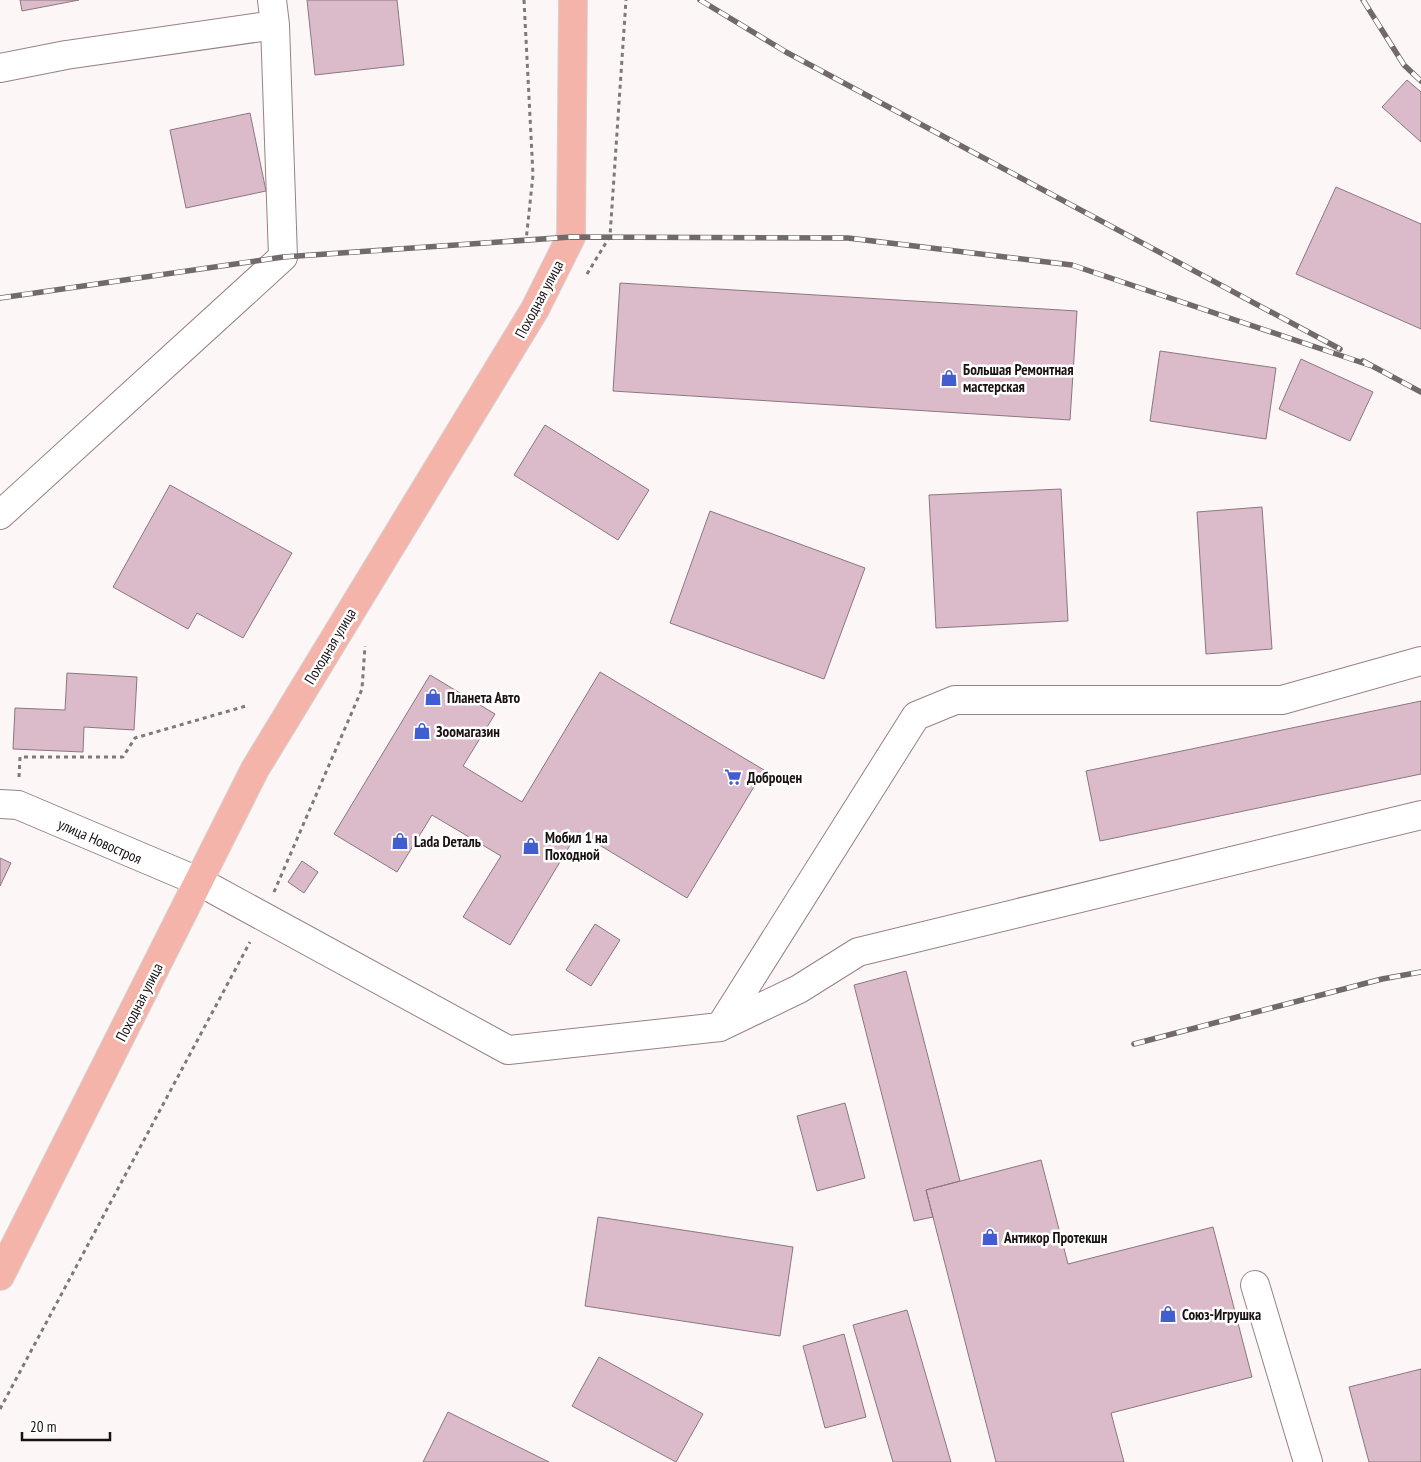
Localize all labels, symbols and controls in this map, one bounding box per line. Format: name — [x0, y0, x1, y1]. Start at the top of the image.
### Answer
street label: Походная улица — [511, 257, 567, 341]
place label: Большая Ремонтная мастерская — [963, 360, 1074, 396]
shop icon: Большая Ремонтная мастерская — [939, 368, 959, 388]
street label: Походная улица — [300, 605, 360, 687]
shop icon: Планета Авто — [423, 687, 443, 707]
place label: Планета Авто — [447, 688, 520, 707]
shop icon: Зоомагазин — [412, 721, 432, 741]
place label: Зоомагазин — [436, 722, 500, 741]
supermarket icon: Доброцен — [723, 767, 743, 787]
place label: Доброцен — [747, 768, 803, 787]
street label: улица Новостроя — [55, 814, 145, 868]
place label: Мобил 1 на Походной — [545, 828, 608, 864]
shop icon: Lada Dеталь — [390, 831, 410, 851]
place label: Lada Dеталь — [414, 832, 481, 851]
shop icon: Мобил 1 на Походной — [521, 836, 541, 856]
street label: Походная улица — [111, 960, 167, 1044]
shop icon: Антикор Протекшн — [980, 1227, 1000, 1247]
place label: Антикор Протекшн — [1003, 1228, 1108, 1247]
shop icon: Союз-Игрушка — [1158, 1304, 1178, 1324]
place label: Союз-Игрушка — [1182, 1305, 1261, 1324]
scale bar — [22, 1410, 110, 1442]
text: 20 m — [30, 1417, 56, 1436]

